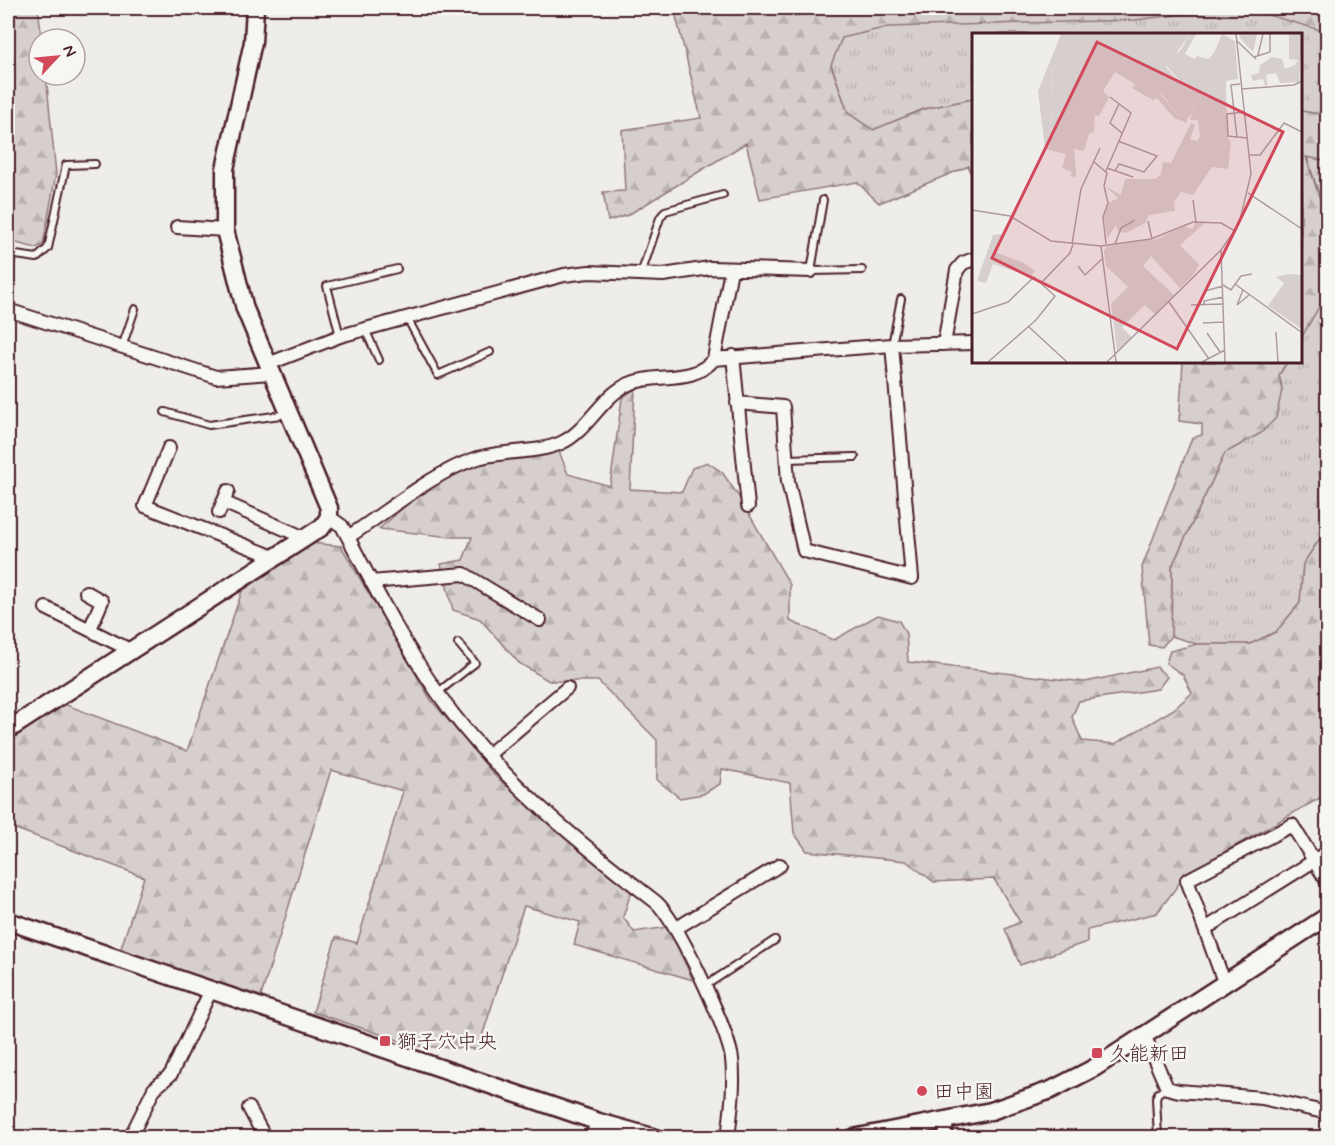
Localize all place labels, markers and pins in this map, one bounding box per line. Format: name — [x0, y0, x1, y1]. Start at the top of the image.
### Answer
place label: 獅子穴中央 — [397, 1029, 497, 1056]
marker: 獅子穴中央 — [378, 1034, 392, 1048]
place label: 久能新田 — [1109, 1041, 1189, 1068]
marker: 久能新田 — [1090, 1046, 1104, 1060]
place label: 田中園 — [934, 1079, 994, 1106]
marker: 田中園 — [915, 1084, 929, 1098]

